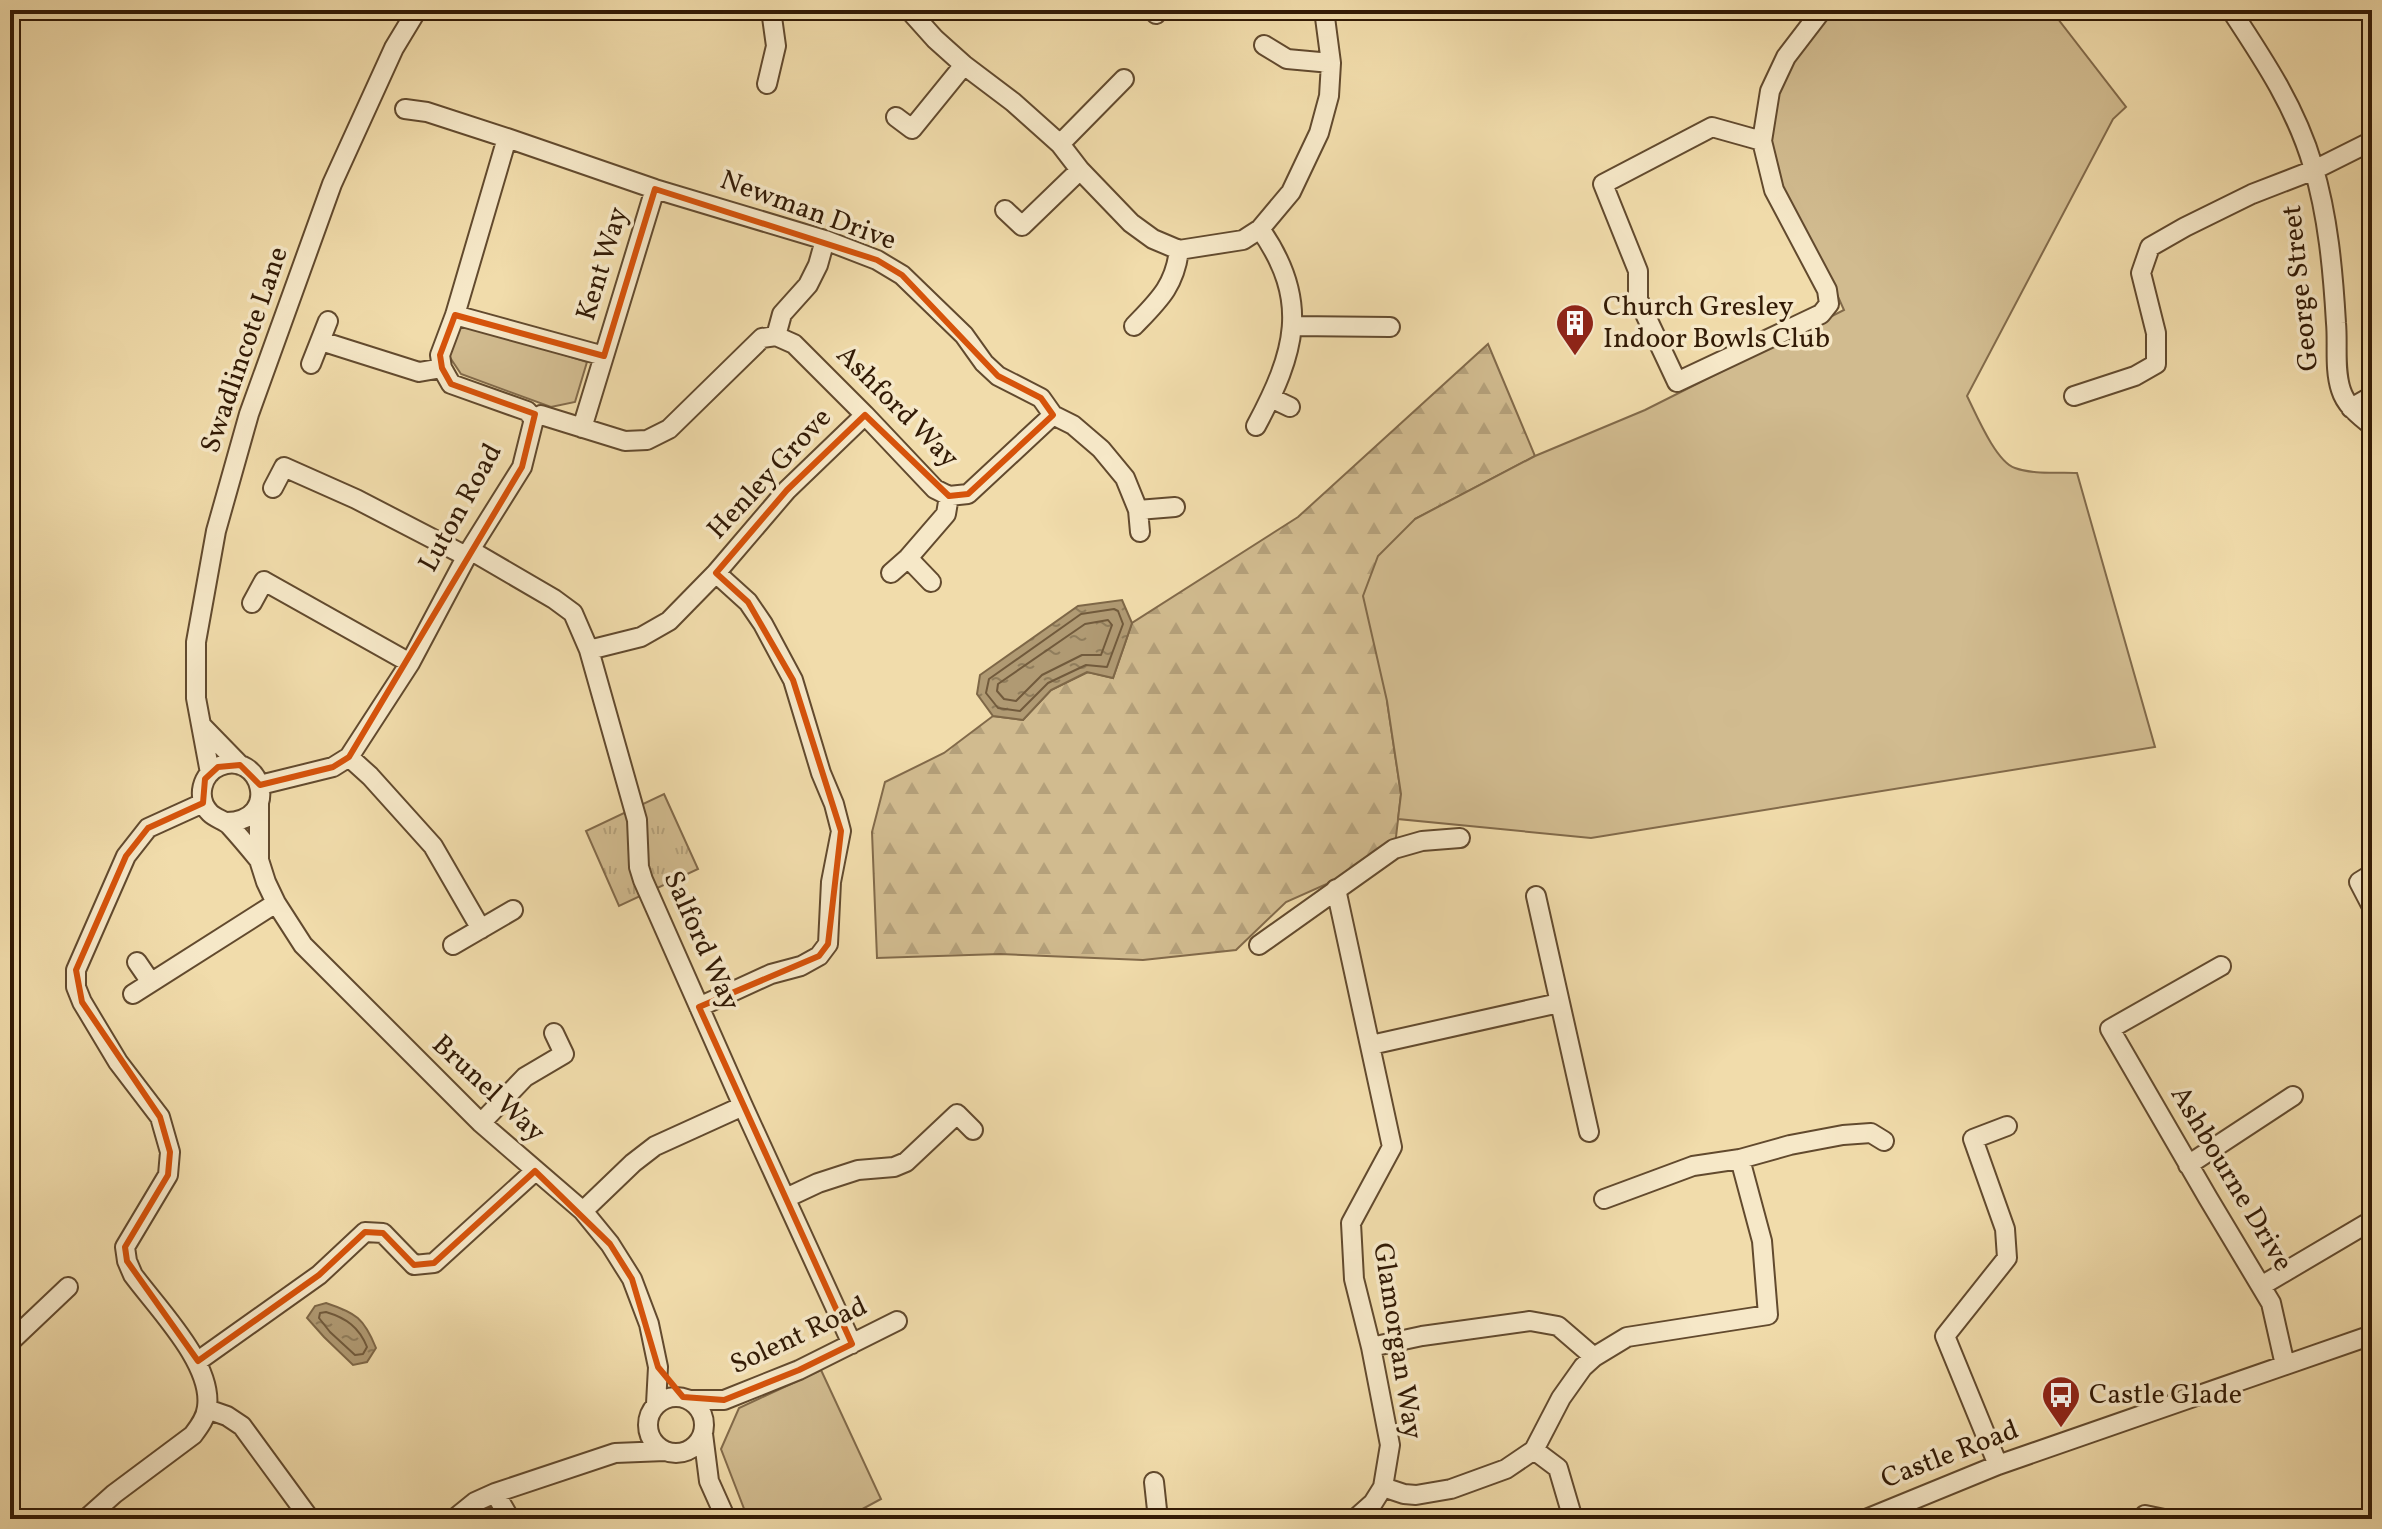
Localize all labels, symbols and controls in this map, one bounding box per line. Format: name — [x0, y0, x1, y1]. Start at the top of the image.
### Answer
street label: Newman Drive — [714, 161, 902, 261]
street label: Kent Way — [567, 202, 639, 326]
street label: George Street — [2273, 203, 2329, 373]
street label: Swadlincote Lane — [191, 242, 299, 458]
place label: Church Gresley Indoor Bowls Club — [1603, 288, 1830, 359]
building icon: Church Gresley Indoor Bowls Club — [1554, 302, 1596, 357]
street label: Ashford Way — [827, 337, 967, 477]
street label: Henley Grove — [699, 400, 841, 548]
street label: Luton Road — [410, 437, 512, 579]
street label: Salford Way — [653, 865, 749, 1017]
street label: Brunel Way — [423, 1026, 553, 1152]
street label: Ashbourne Drive — [2160, 1079, 2302, 1279]
street label: Glamorgan Way — [1362, 1240, 1432, 1442]
street label: Solent Road — [724, 1287, 874, 1385]
bus stop icon: Castle Glade — [2040, 1374, 2082, 1429]
place label: Castle Glade — [2089, 1376, 2242, 1415]
street label: Castle Road — [1876, 1411, 2024, 1499]

